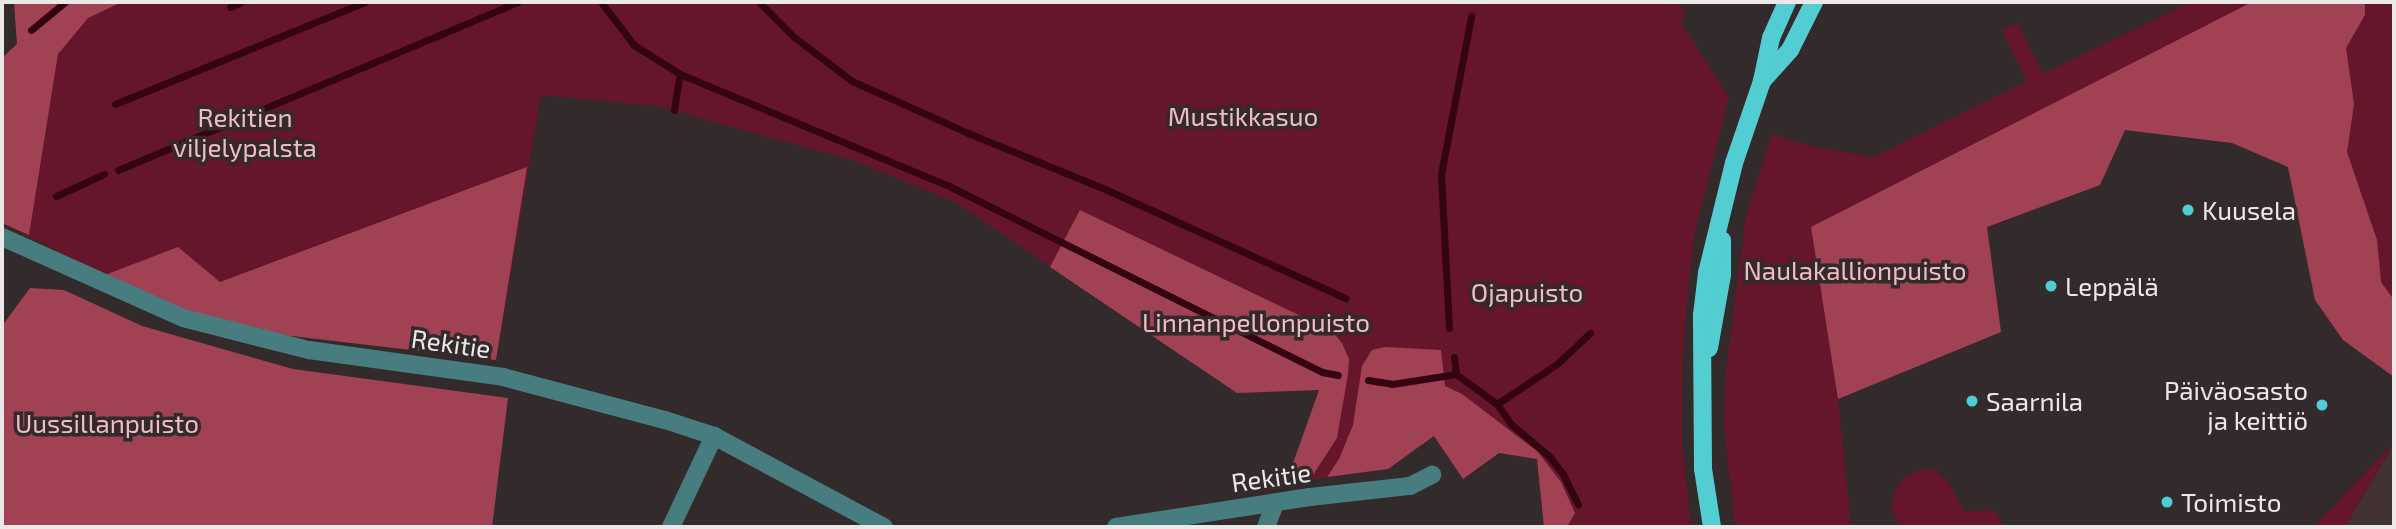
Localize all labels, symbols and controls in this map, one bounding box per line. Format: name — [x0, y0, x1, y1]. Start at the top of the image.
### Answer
park label: Mustikkasuo — [1168, 100, 1318, 132]
park label: Rekitien viljelypalsta — [173, 101, 317, 162]
place label: Kuusela — [2202, 194, 2296, 226]
marker: Kuusela — [2180, 202, 2196, 218]
park label: Naulakallionpuisto — [1744, 254, 1966, 286]
place label: Leppälä — [2065, 270, 2159, 302]
park label: Ojapuisto — [1471, 276, 1583, 308]
marker: Leppälä — [2043, 278, 2059, 294]
park label: Linnanpellonpuisto — [1142, 306, 1370, 338]
street label: Rekitie — [409, 322, 493, 364]
place label: Päiväosasto ja keittiö — [2164, 374, 2308, 436]
place label: Saarnila — [1986, 385, 2083, 417]
marker: Saarnila — [1964, 393, 1980, 409]
marker: Päiväosasto ja keittiö — [2314, 397, 2330, 413]
park label: Uussillanpuisto — [15, 407, 199, 439]
street label: Rekitie — [1229, 456, 1313, 498]
place label: Toimisto — [2181, 486, 2282, 518]
marker: Toimisto — [2159, 494, 2175, 510]

